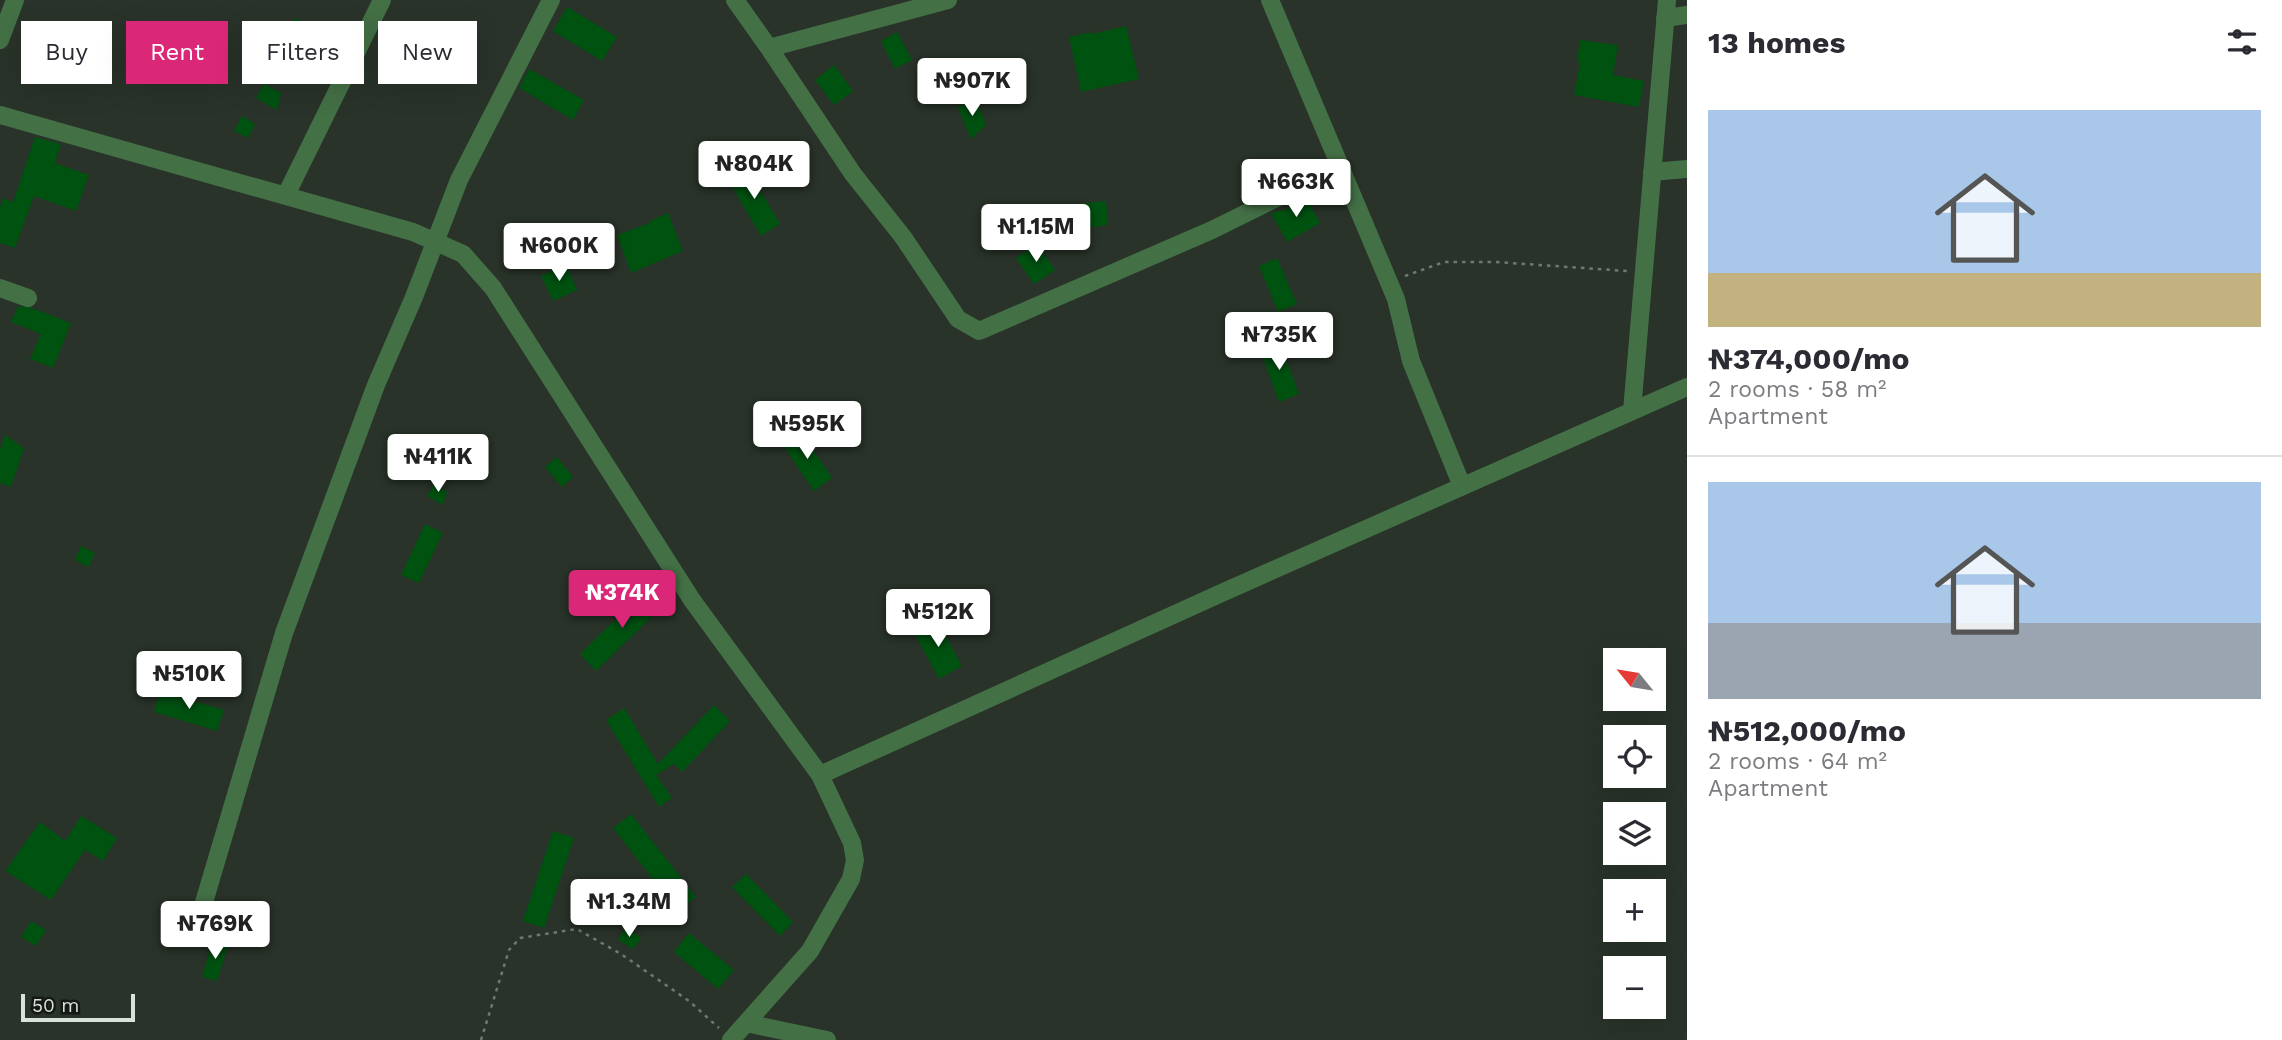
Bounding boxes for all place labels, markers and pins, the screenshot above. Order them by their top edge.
pin: ₦907K [923,58,1021,118]
pin: ₦804K [705,142,803,201]
pin: ₦663K [1247,160,1345,219]
pin: ₦1.15M [979,204,1093,264]
pin: ₦600K [510,224,608,283]
pin: ₦735K [1230,312,1328,372]
pin: ₦595K [758,402,856,461]
pin: ₦411K [389,434,487,494]
pin: ₦374K [573,570,671,630]
pin: ₦512K [889,590,987,649]
pin: ₦510K [140,652,238,711]
pin: ₦1.34M [572,880,686,939]
pin: ₦769K [166,902,264,961]

